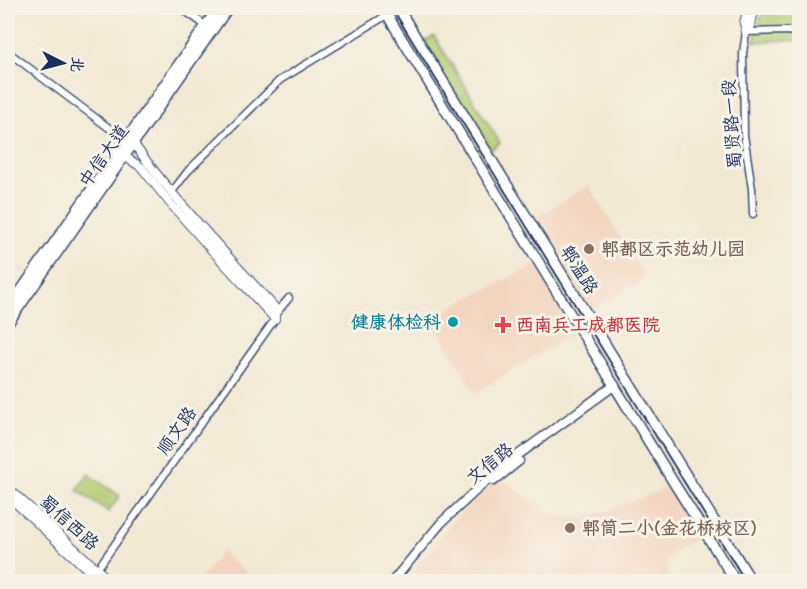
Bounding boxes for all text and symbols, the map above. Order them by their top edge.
north arrow [33,33,93,93]
text: 北 [67,56,87,73]
street label: 蜀贤路一段 [718,78,746,170]
street label: 中信大道 [75,120,133,192]
place label: 郫都区示范幼儿园 [601,239,745,260]
street label: 郫温路 [556,242,602,298]
marker: 郫都区示范幼儿园 [582,242,596,256]
place label: 健康体检科 [351,312,441,333]
marker: 健康体检科 [446,315,460,329]
place label: 西南兵工成都医院 [516,315,660,336]
marker: 西南兵工成都医院 [494,316,512,334]
street label: 顺文路 [153,403,201,459]
street label: 文信路 [462,439,518,489]
street label: 蜀信西路 [35,491,103,555]
place label: 郫筒二小(金花桥校区) [582,518,757,539]
marker: 郫筒二小(金花桥校区) [563,521,577,535]

